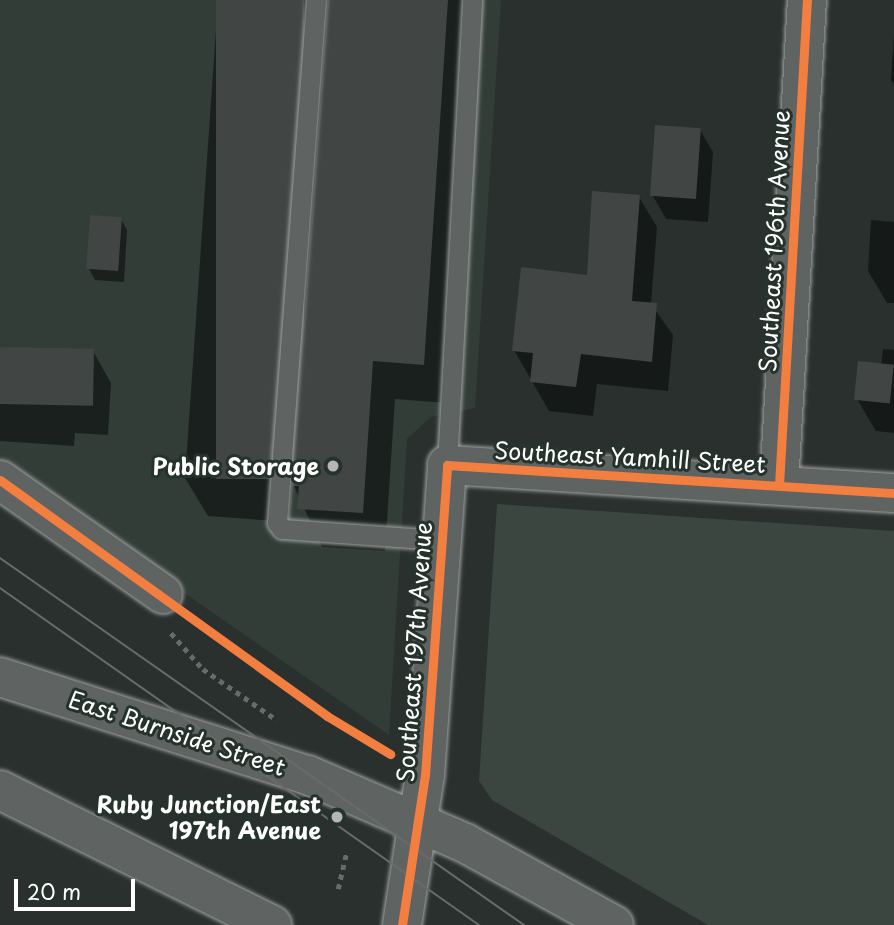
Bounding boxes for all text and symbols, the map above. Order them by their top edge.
street label: Southeast 196th Avenue [753,108,795,374]
street label: Southeast Yamhill Street [494,436,766,478]
place label: Public Storage [151,452,319,480]
marker: Public Storage [325,458,341,474]
street label: Southeast 197th Avenue [391,521,437,783]
street label: East Burnside Street [64,685,290,781]
place label: Ruby Junction/East 197th Avenue [96,790,321,844]
marker: Ruby Junction/East 197th Avenue [327,807,347,827]
scale bar [18,866,138,910]
text: 20 m [27,875,81,907]

